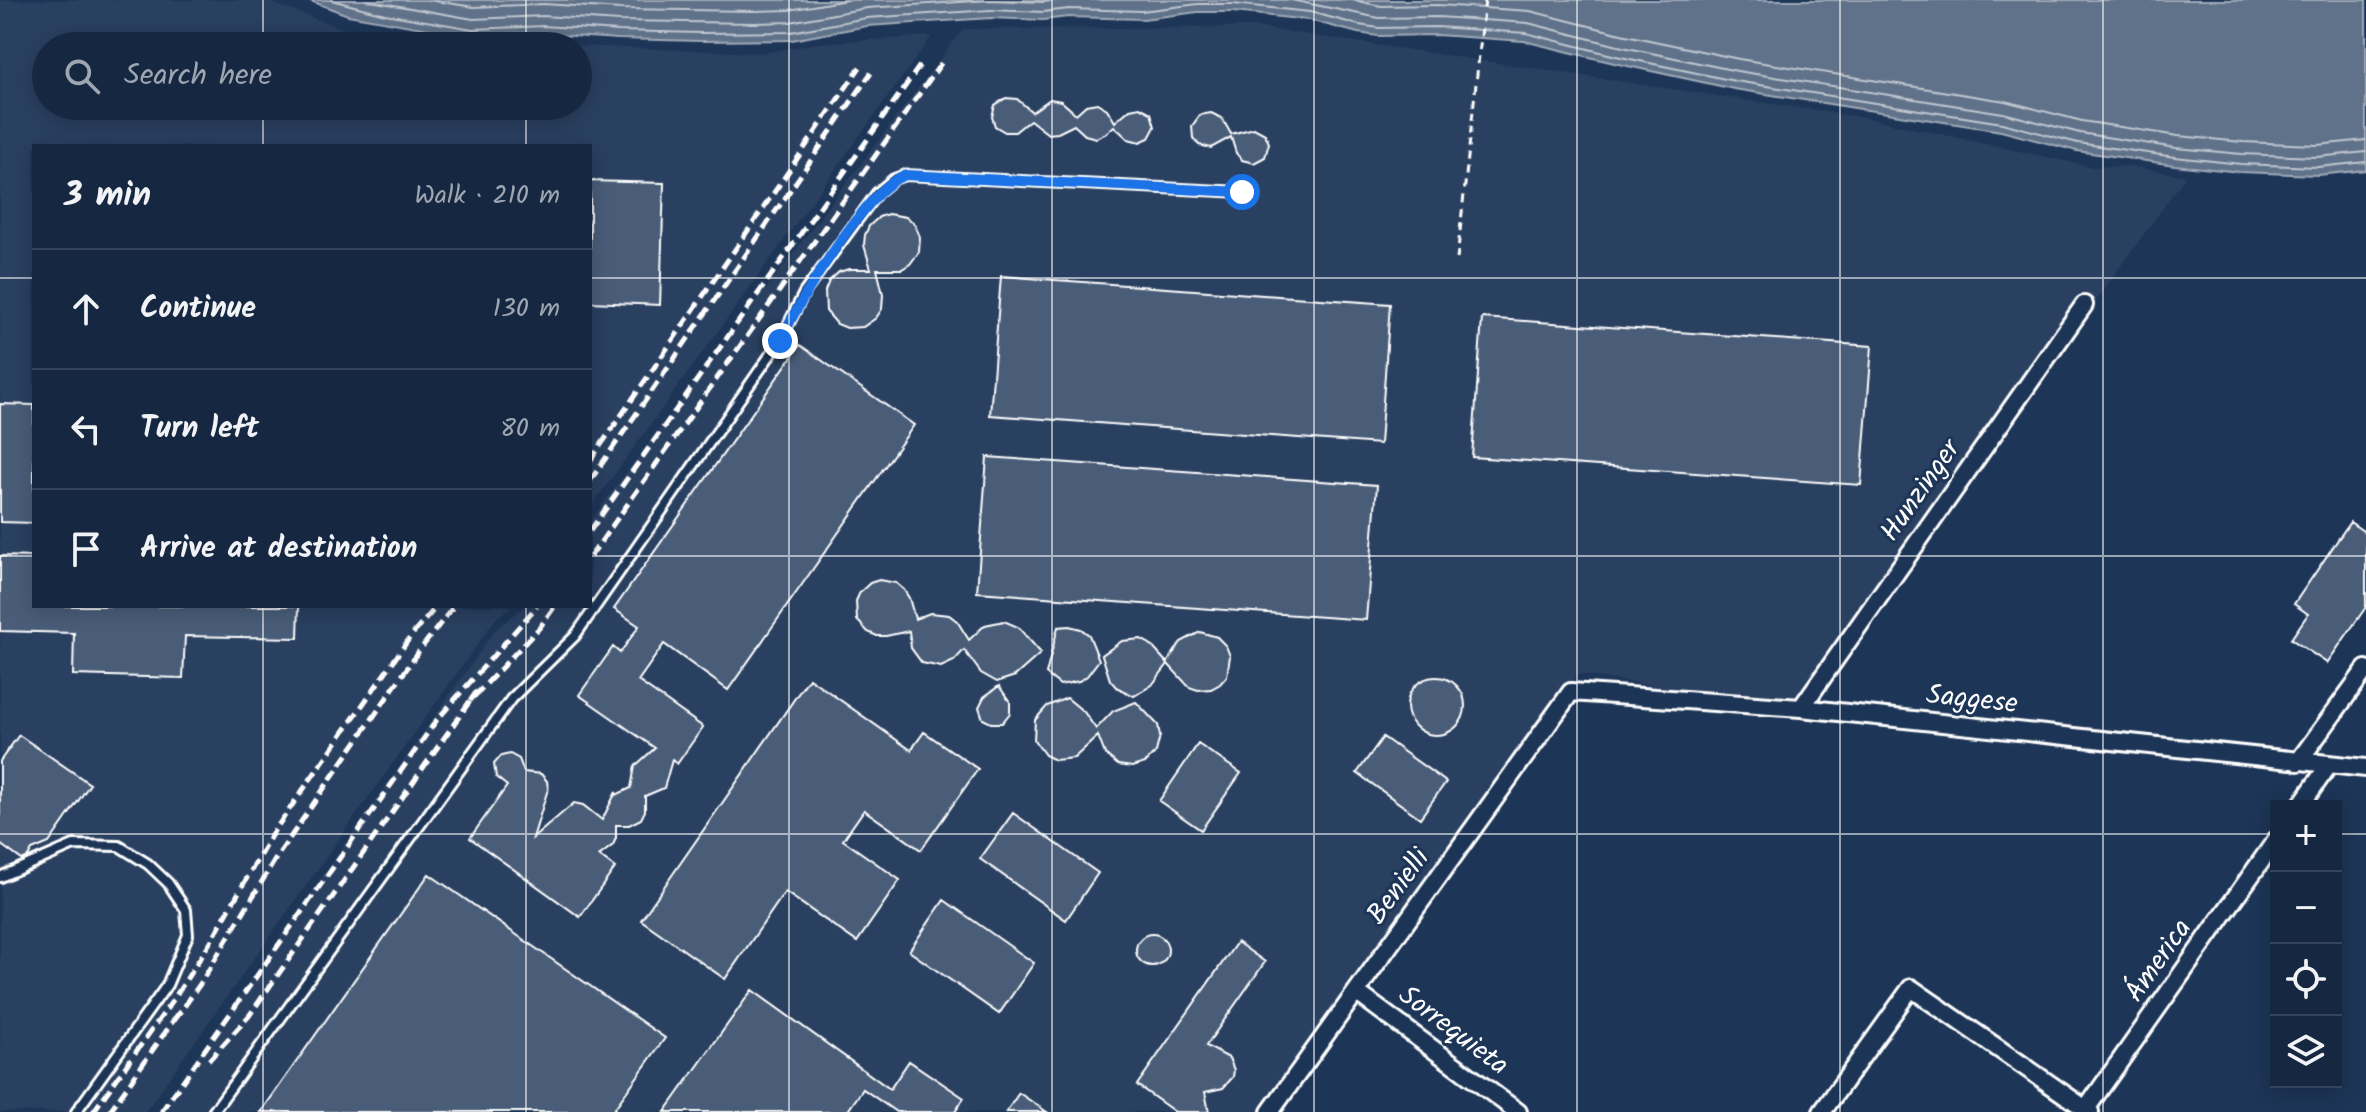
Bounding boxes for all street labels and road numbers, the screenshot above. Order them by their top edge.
street label: Hunzinger [1869,429,1974,552]
street label: Saggese [1924,673,2020,727]
street label: Benielli [1356,838,1443,935]
street label: Ámerica [2114,910,2204,1012]
street label: Sorrequieta [1388,974,1518,1088]

